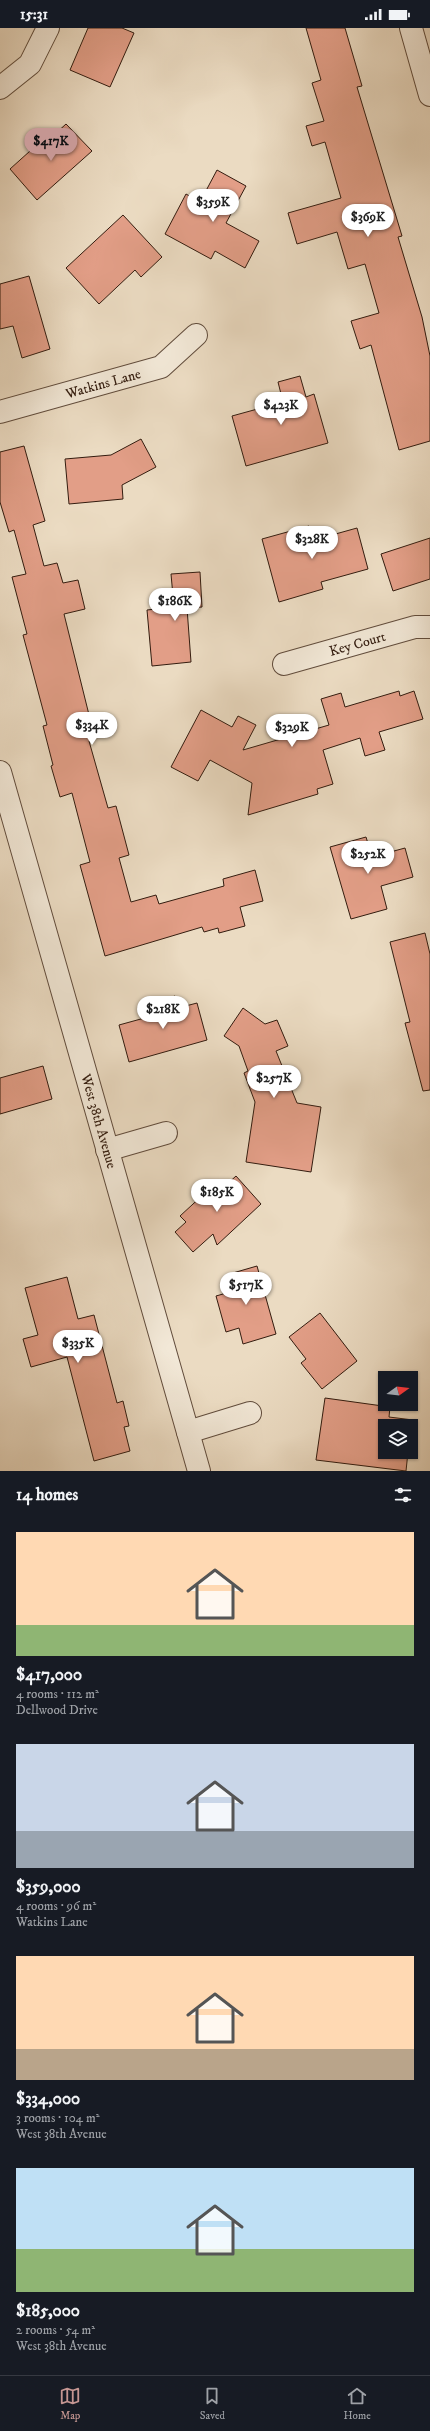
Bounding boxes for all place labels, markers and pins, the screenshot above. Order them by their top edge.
pin: $417K [23,128,79,162]
pin: $359K [185,189,241,223]
pin: $369K [340,204,396,238]
pin: $423K [253,392,309,426]
pin: $328K [284,526,340,560]
pin: $186K [147,588,203,622]
pin: $334K [64,712,120,746]
pin: $329K [264,714,320,748]
pin: $252K [340,841,396,875]
pin: $218K [135,996,191,1030]
pin: $257K [246,1065,302,1099]
pin: $185K [189,1179,245,1213]
pin: $517K [218,1272,274,1306]
pin: $335K [50,1330,106,1364]

